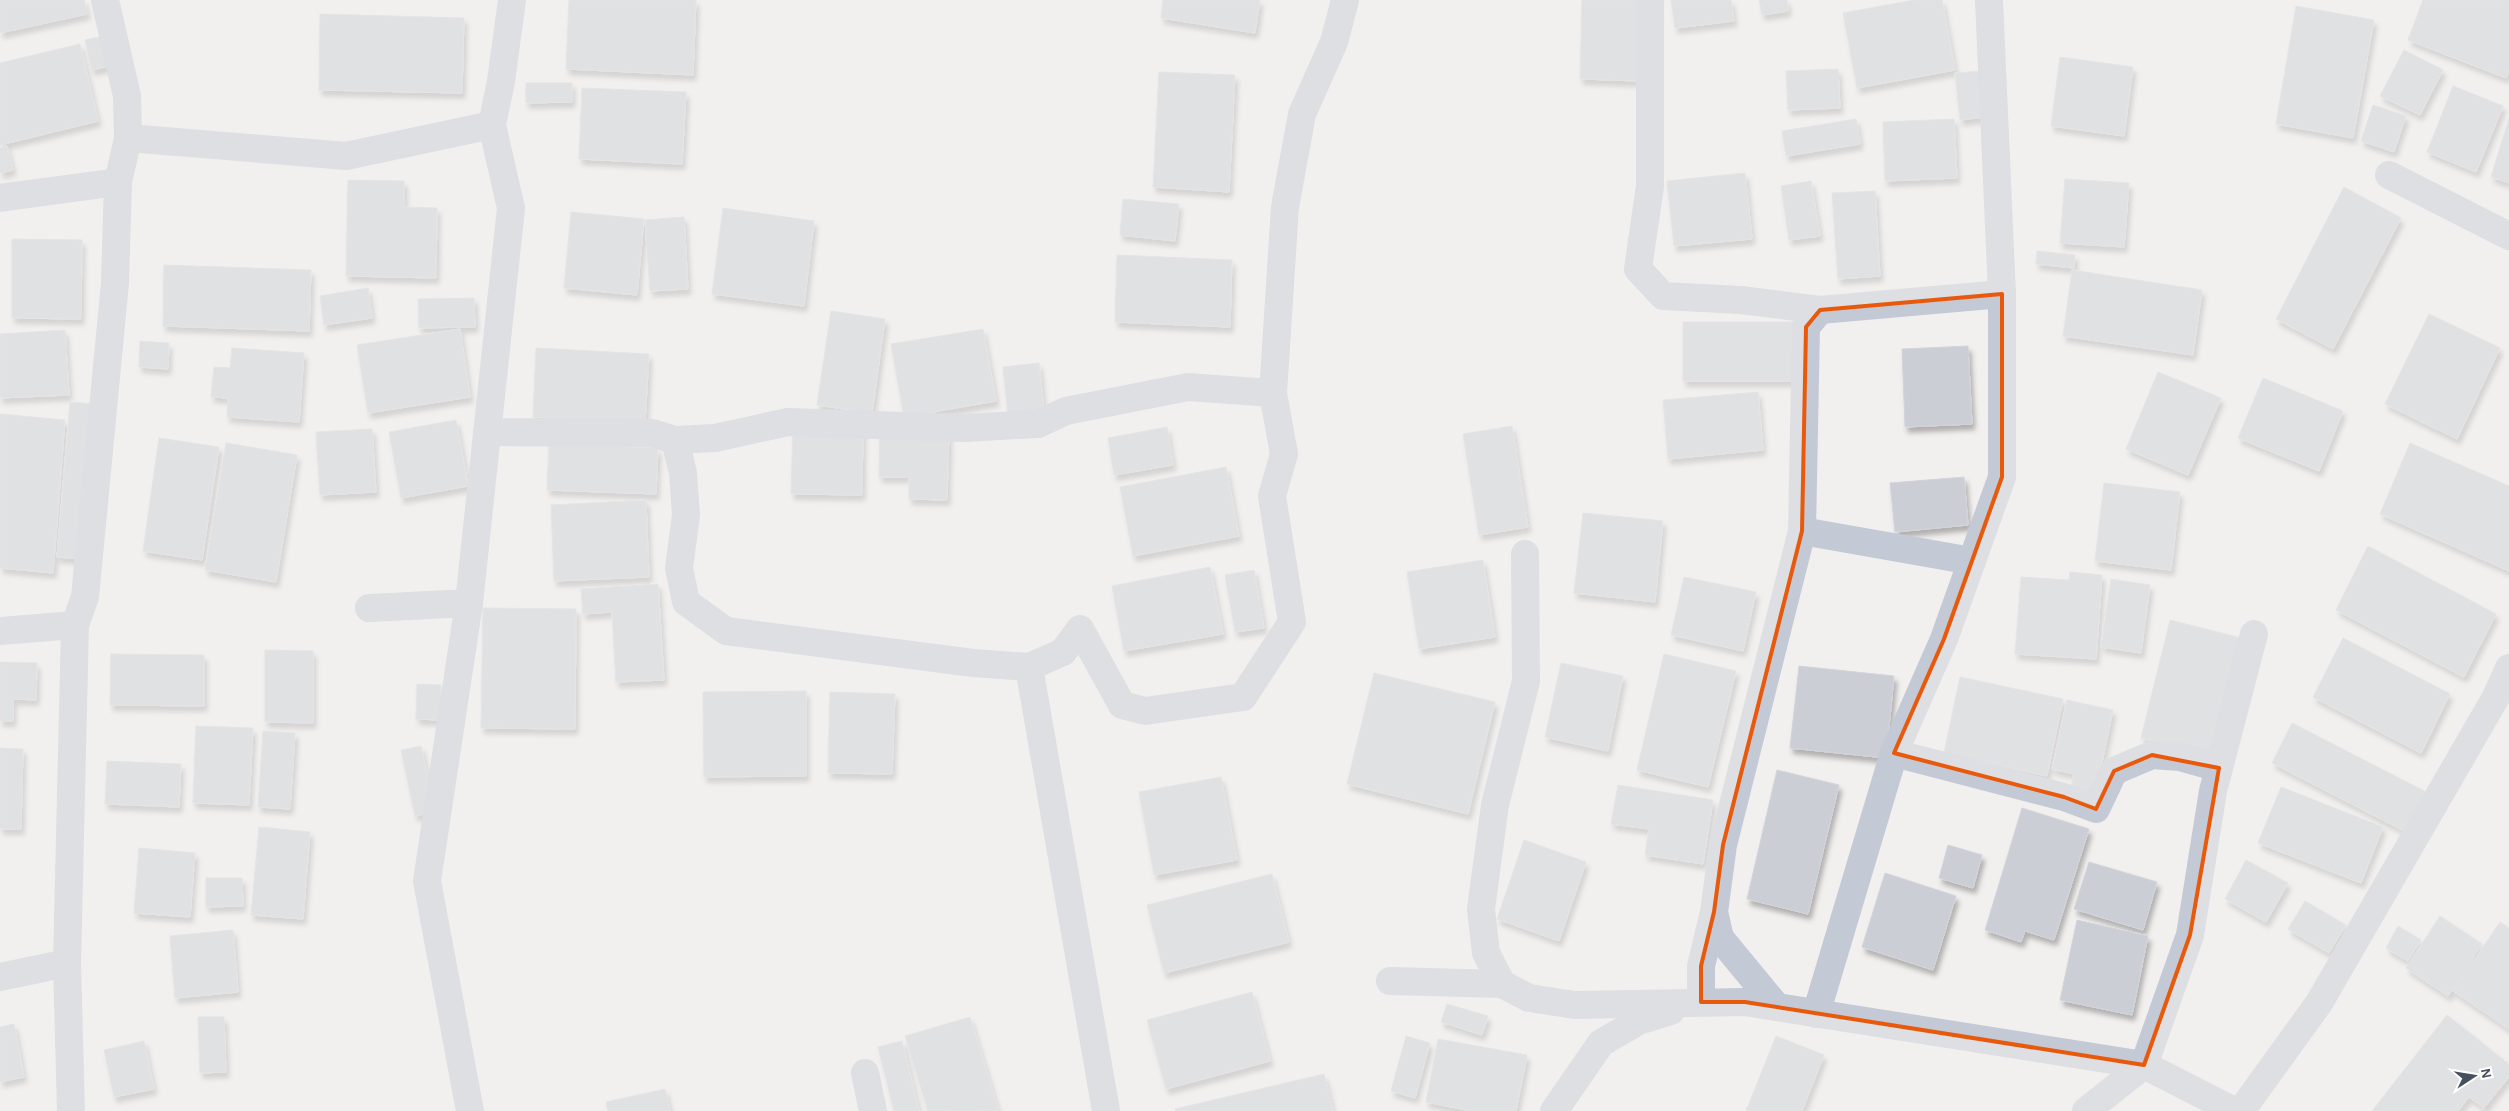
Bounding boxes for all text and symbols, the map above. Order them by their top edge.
north arrow [2449,1051,2499,1101]
text: N [2478,1067,2494,1080]

